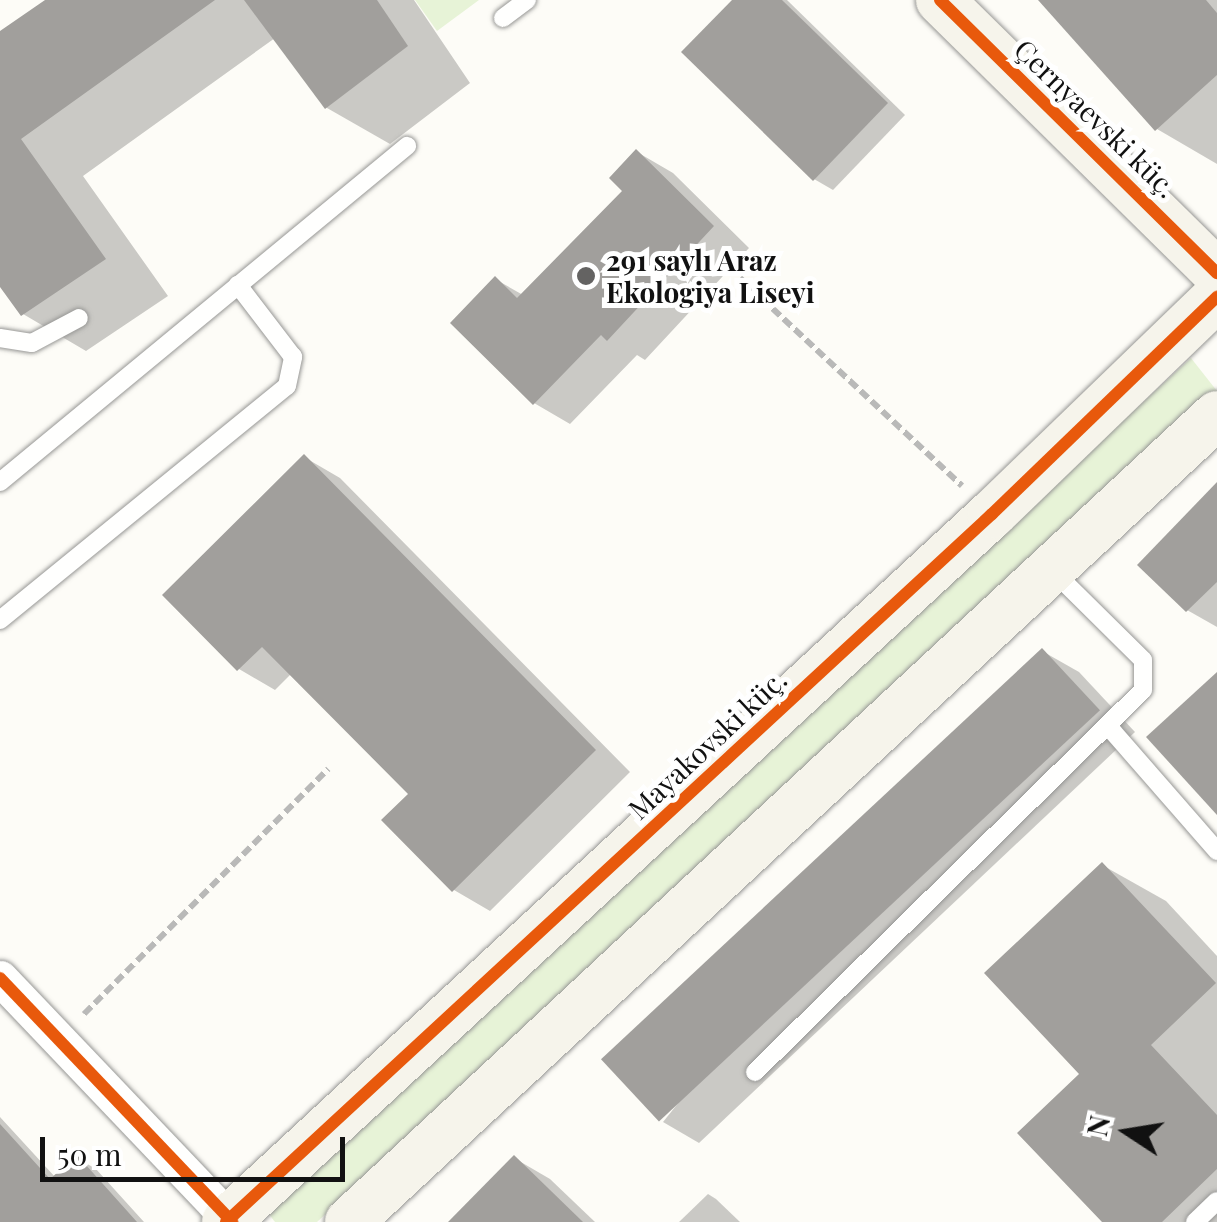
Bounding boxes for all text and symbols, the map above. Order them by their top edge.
street label: Çernyaevski küç. [1008,32,1184,204]
place label: 291 saylı Araz Ekologiya Liseyi [606,243,815,309]
marker: 291 saylı Araz Ekologiya Liseyi [575,265,597,287]
street label: Mayakovski küç. [621,662,793,826]
north arrow [1077,1082,1177,1182]
text: N [1077,1112,1117,1139]
scale bar [45,1117,350,1179]
text: 50 m [57,1134,122,1174]

